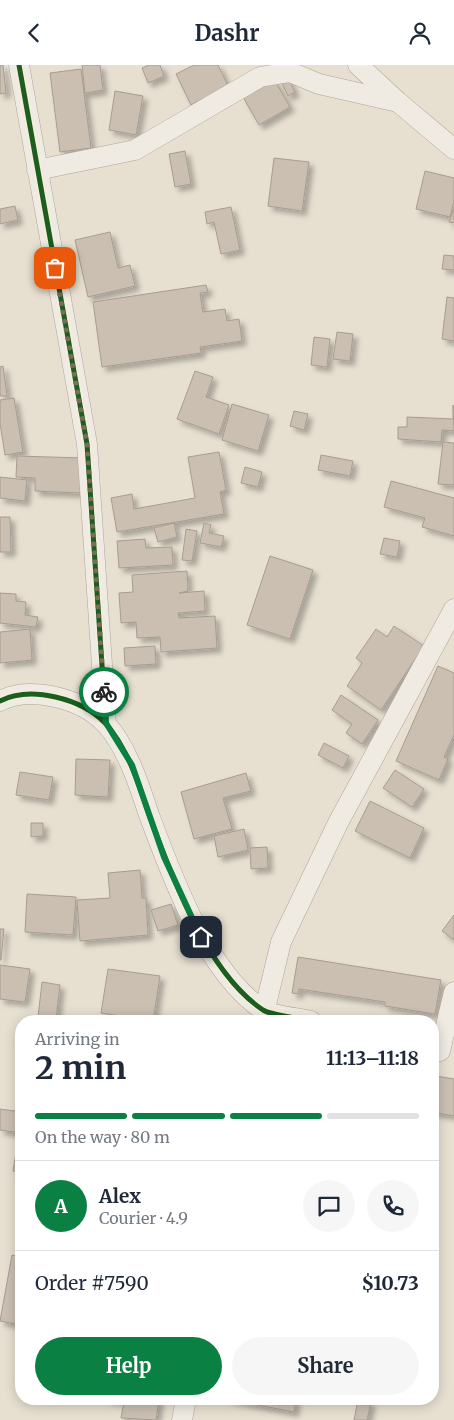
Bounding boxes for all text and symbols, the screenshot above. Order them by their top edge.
icon: back [20,19,48,47]
text: Dashr [194,19,260,47]
icon: person [406,19,434,47]
pin [34,247,76,289]
icon: bag [41,254,69,282]
courier [79,667,129,717]
icon: bike [90,678,118,706]
pin [180,916,222,958]
icon: home [187,923,215,951]
text: Arriving in [35,1029,120,1049]
text: 11:13–11:18 [326,1046,419,1070]
text: 2 min [35,1048,126,1088]
text: On the way · 80 m [35,1127,170,1147]
button: chat [303,1180,355,1232]
button: phone [367,1180,419,1232]
text: Alex [99,1184,141,1208]
text: A [54,1194,68,1218]
text: Courier · 4.9 [99,1208,188,1228]
text: Order #7590 [35,1271,149,1295]
text: $10.73 [361,1271,419,1295]
button: Help [35,1337,222,1395]
button: Share [232,1337,419,1395]

